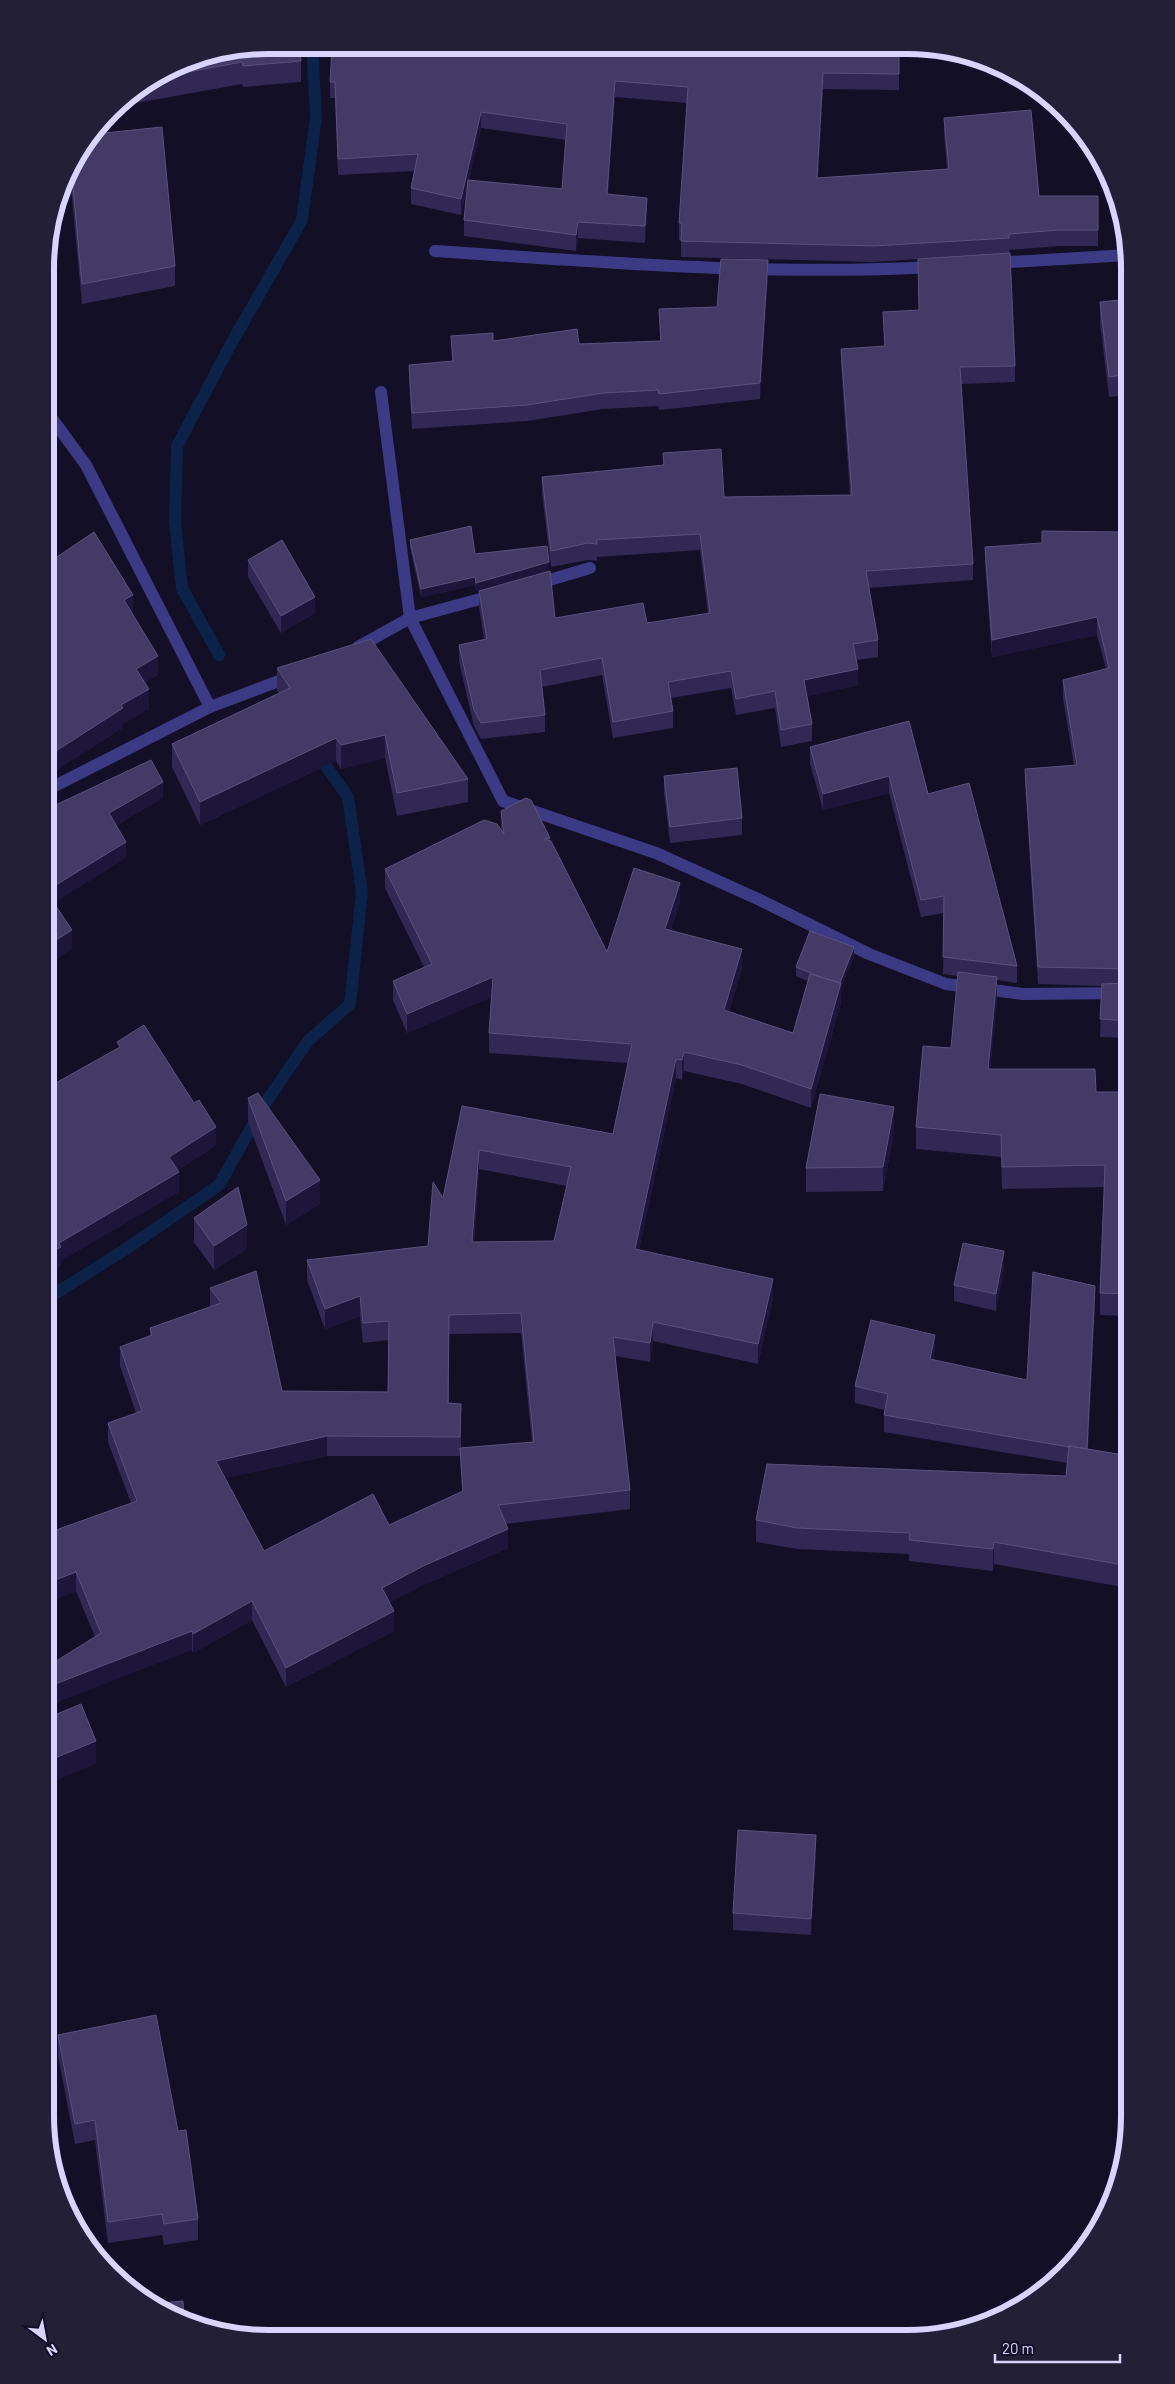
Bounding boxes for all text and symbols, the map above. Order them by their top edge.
north arrow [20,2314,70,2364]
scale bar [995,2332,1120,2364]
text: 20 m [1002,2339,1034,2357]
text: N [44,2341,61,2360]

